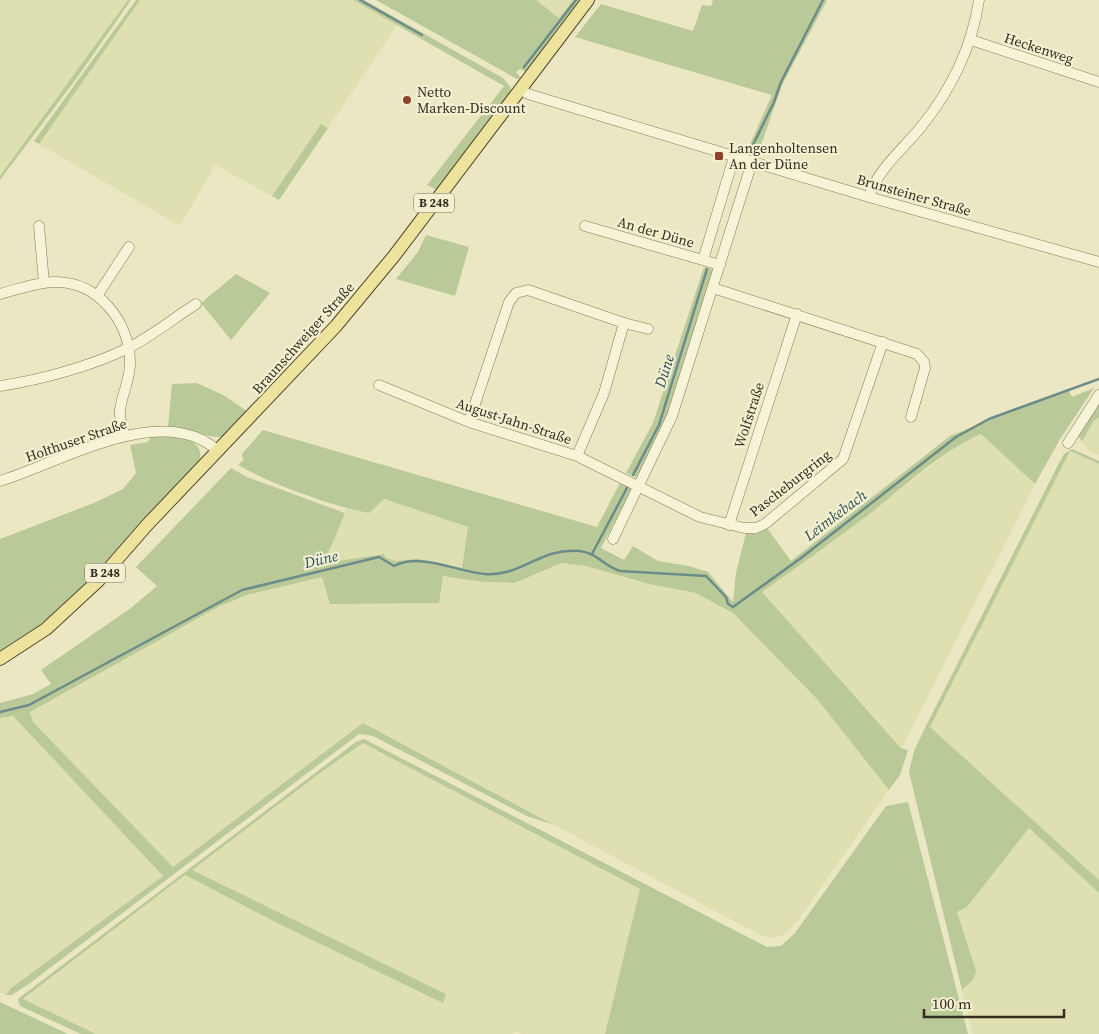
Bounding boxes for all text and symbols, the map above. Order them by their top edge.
street label: Heckenweg [1002,27,1076,69]
place label: Netto Marken-Discount [417,82,526,118]
marker: Netto Marken-Discount [401,94,413,106]
place label: Langenholtensen An der Düne [729,138,838,174]
marker: Langenholtensen An der Düne [713,150,725,162]
street label: Brunsteiner Straße [855,169,973,221]
road number: B 248 [414,194,454,212]
street label: An der Düne [615,211,697,253]
street label: Braunschweiger Straße [247,278,359,398]
water label: Düne [649,352,679,391]
street label: Wolfstraße [729,380,769,450]
street label: August-Jahn-Straße [454,393,574,449]
street label: Holthuser Straße [23,413,129,467]
street label: Pascheburgring [745,445,835,521]
water label: Leimkebach [799,484,871,546]
water label: Düne [301,545,340,573]
road number: B 248 [85,564,125,582]
scale bar [924,986,1064,1018]
text: 100 m [932,993,972,1014]

